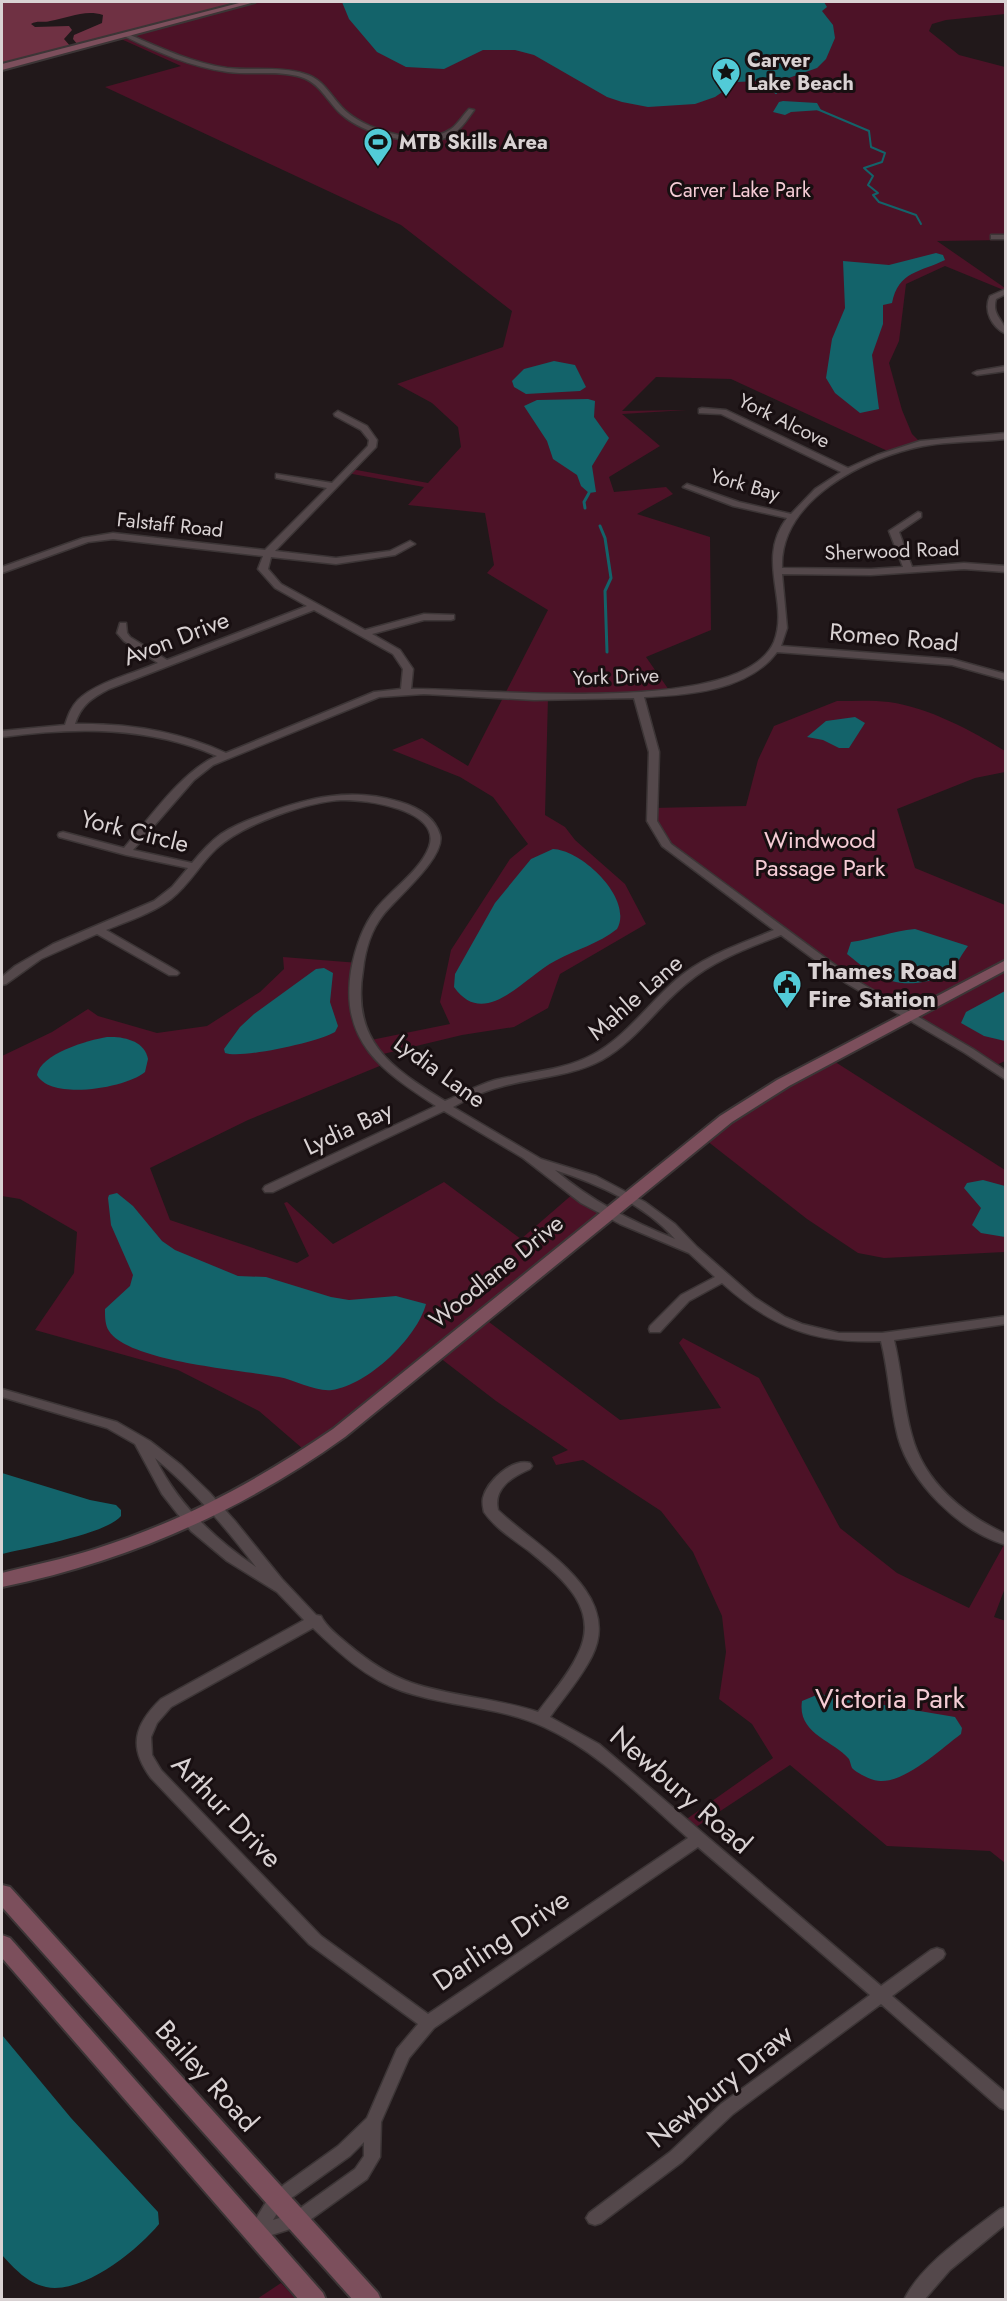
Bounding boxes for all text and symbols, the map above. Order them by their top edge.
place label: Carver Lake Beach [747,46,854,98]
place icon: Carver Lake Beach [710,56,742,98]
sports icon: MTB Skills Area [362,126,394,168]
place label: MTB Skills Area [399,128,548,157]
park label: Carver Lake Park [669,176,811,205]
street label: York Alcove [733,386,835,456]
street label: York Bay [707,461,783,509]
street label: Falstaff Road [115,505,225,545]
street label: Sherwood Road [824,534,960,568]
street label: Avon Drive [118,602,234,674]
street label: Romeo Road [828,614,960,660]
street label: York Drive [572,661,660,693]
street label: York Circle [77,801,193,861]
park label: Windwood Passage Park [755,822,886,885]
street label: Mahle Lane [580,946,690,1048]
place label: Thames Road Fire Station [808,953,957,1016]
public building icon: Thames Road Fire Station [771,968,803,1010]
street label: Lydia Lane [387,1026,493,1116]
street label: Lydia Bay [298,1092,398,1164]
street label: Woodlane Drive [421,1206,571,1336]
park label: Victoria Park [815,1678,966,1719]
street label: Newbury Road [601,1716,761,1864]
street label: Arthur Drive [162,1745,292,1877]
street label: Darling Drive [424,1879,578,2001]
street label: Bailey Road [146,2011,268,2141]
street label: Newbury Draw [638,2014,802,2158]

